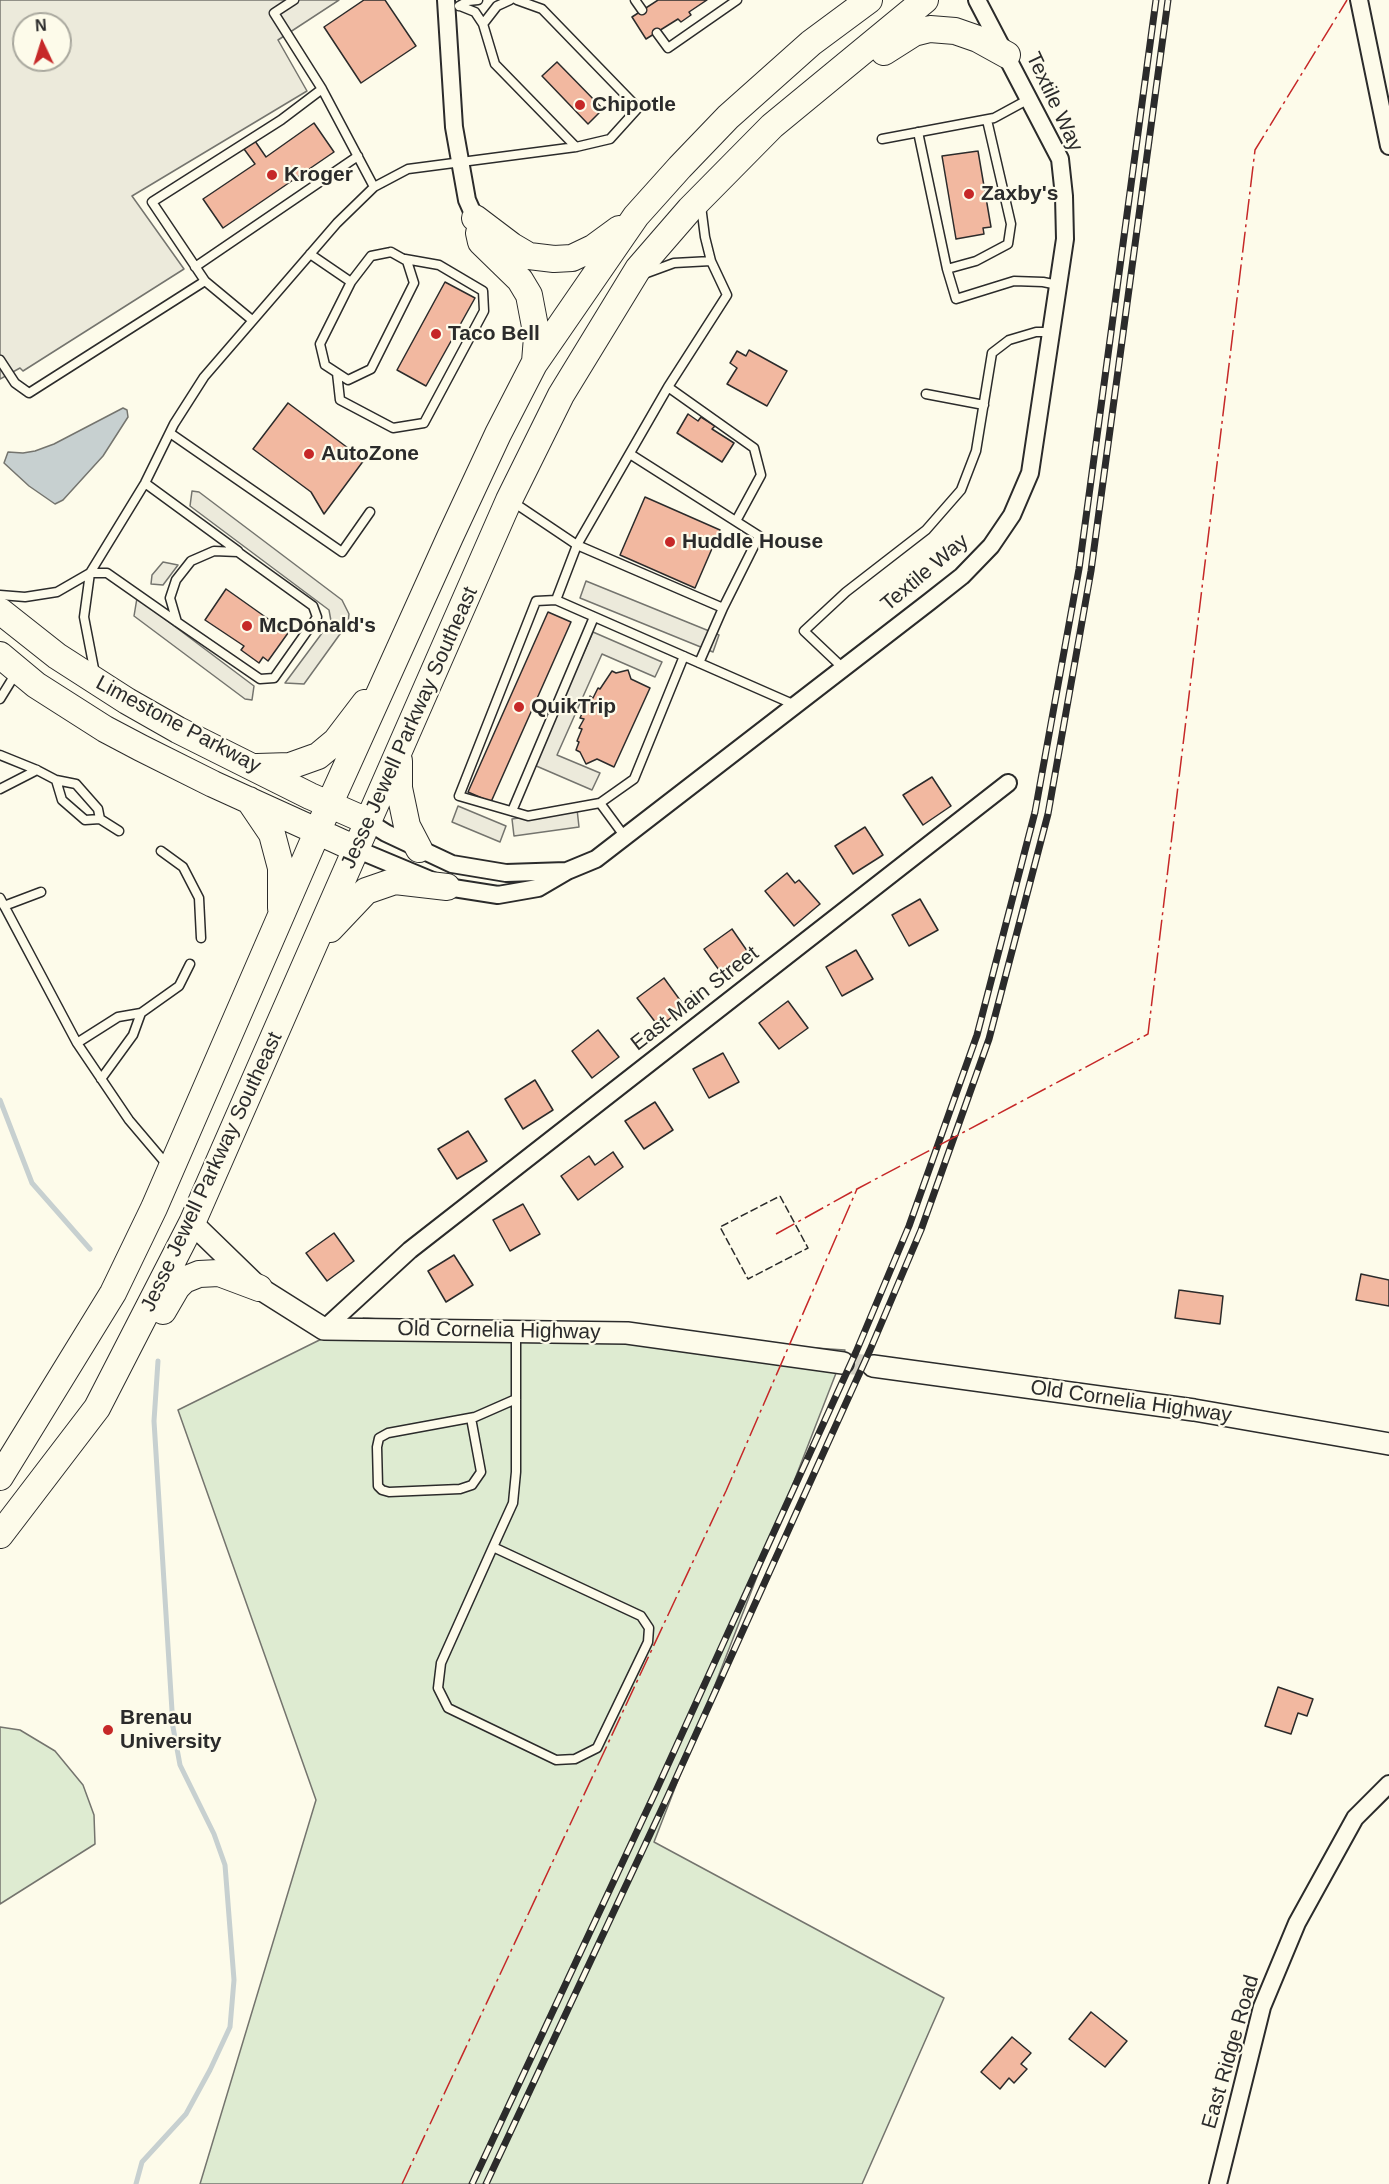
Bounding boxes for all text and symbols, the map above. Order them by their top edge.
north arrow [12,12,72,72]
text: N [34,17,47,34]
street label: Textile Way [1020,48,1088,156]
place label: Chipotle [592,92,676,118]
marker: Chipotle [573,98,587,112]
place label: Kroger [284,162,353,188]
marker: Kroger [265,168,279,182]
place label: Zaxby's [981,181,1058,207]
marker: Zaxby's [962,187,976,201]
place label: Taco Bell [448,321,540,347]
marker: Taco Bell [429,327,443,341]
place label: AutoZone [321,441,419,467]
marker: AutoZone [302,447,316,461]
place label: Huddle House [682,529,823,555]
street label: Textile Way [876,529,974,617]
marker: Huddle House [663,535,677,549]
street label: Jesse Jewell Parkway Southeast [336,583,484,873]
place label: McDonald's [259,613,376,639]
marker: McDonald's [240,619,254,633]
street label: Limestone Parkway [91,671,265,779]
place label: QuikTrip [531,694,616,720]
marker: QuikTrip [512,700,526,714]
street label: East Main Street [626,941,764,1057]
street label: Jesse Jewell Parkway Southeast [136,1028,288,1316]
street label: Old Cornelia Highway [397,1317,601,1345]
street label: Old Cornelia Highway [1029,1375,1233,1429]
place label: Brenau University [120,1705,222,1755]
marker: Brenau University [101,1723,115,1737]
street label: East Ridge Road [1197,1972,1265,2132]

